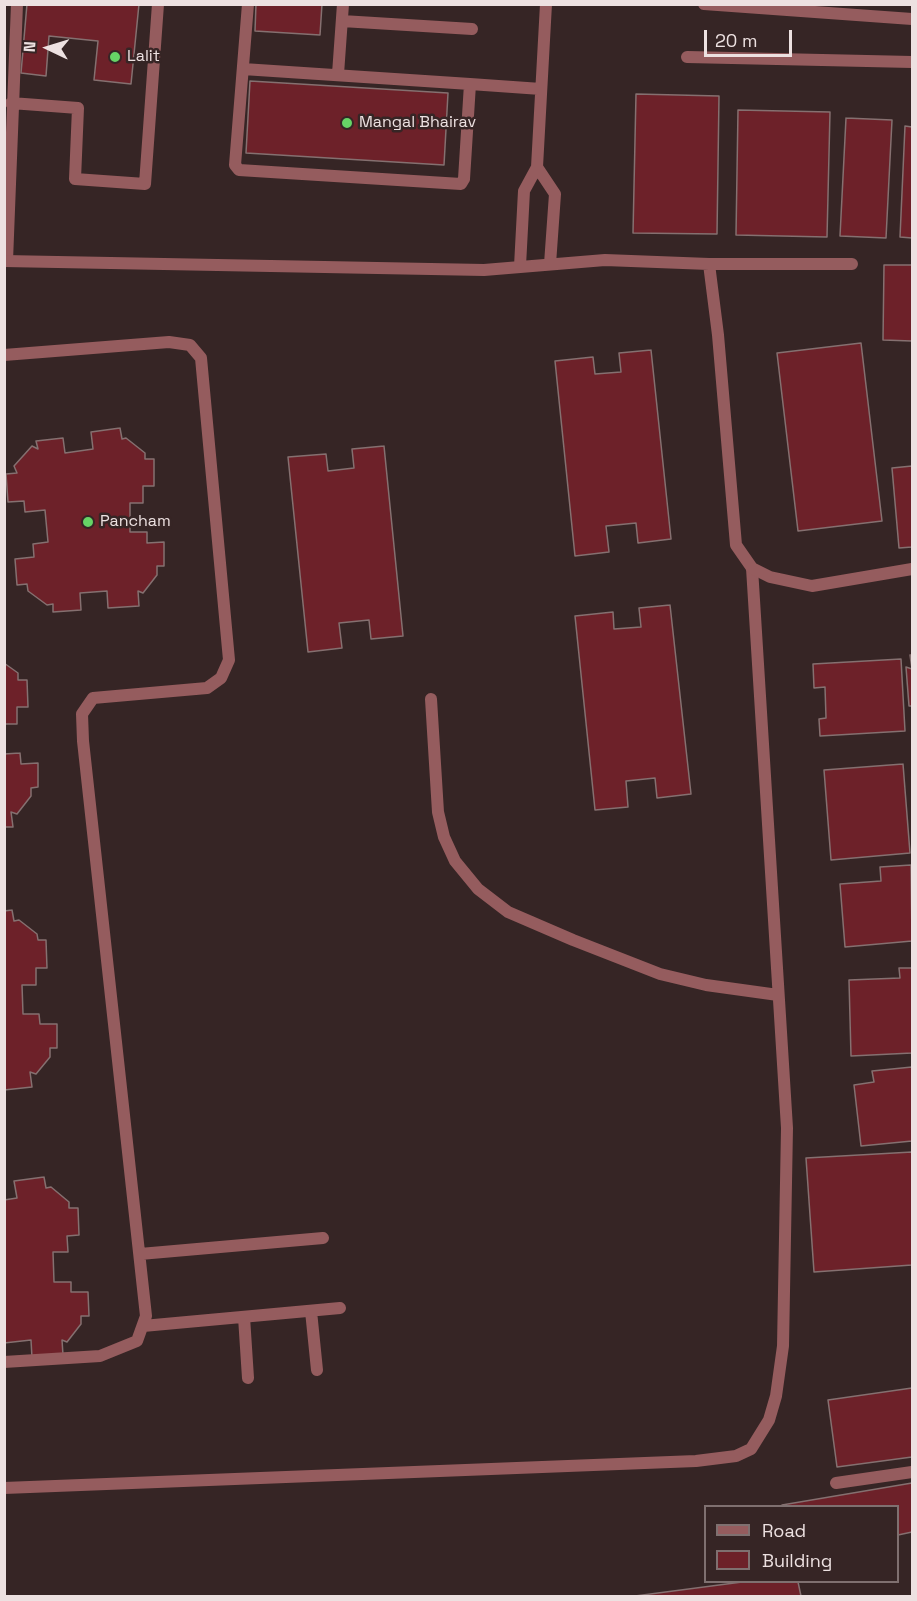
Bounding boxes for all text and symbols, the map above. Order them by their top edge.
north arrow [18,18,78,78]
scale bar [707,18,796,56]
text: 20 m [715,29,758,52]
text: N [19,41,40,53]
place label: Lalit [127,47,160,67]
marker: Lalit [108,50,122,64]
place label: Mangal Bhairav [359,113,476,133]
marker: Mangal Bhairav [340,116,354,130]
place label: Pancham [100,512,171,532]
marker: Pancham [81,515,95,529]
legend [704,1505,899,1583]
text: Road [762,1519,806,1542]
text: Building [762,1549,832,1572]

